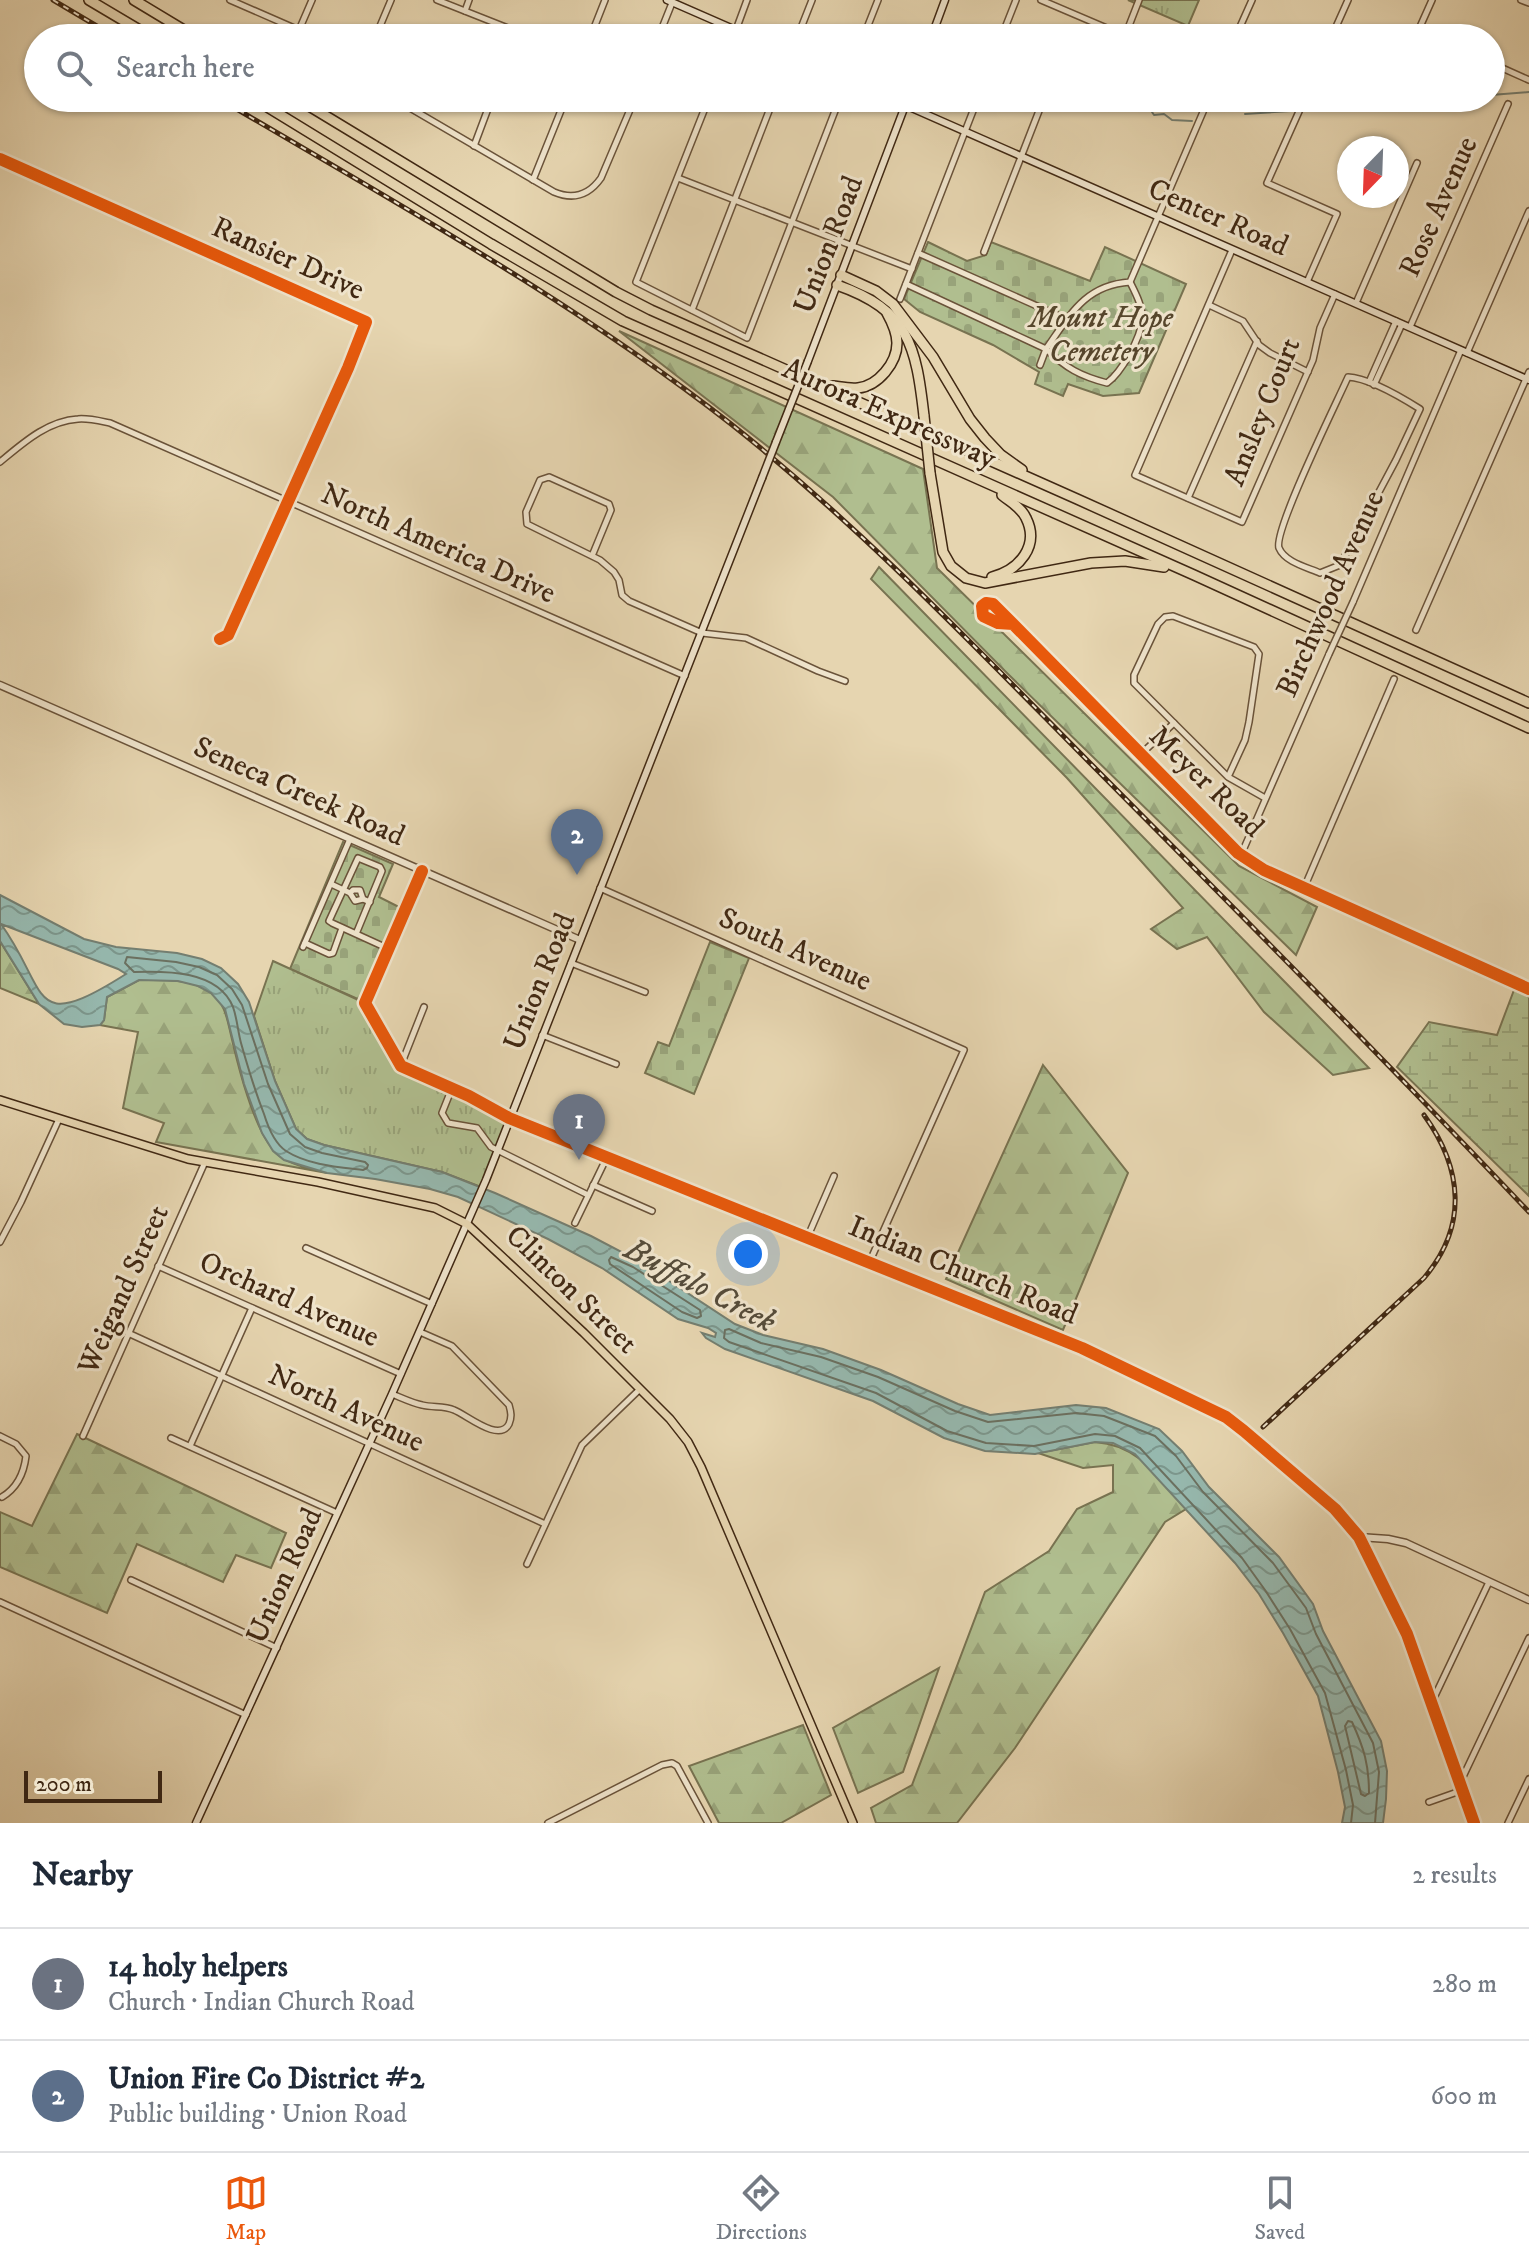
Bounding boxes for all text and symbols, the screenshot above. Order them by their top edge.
search box [24,24,1505,112]
icon: search [52,46,96,90]
text: Search here [116,50,255,87]
street label: Rose Avenue [1392,131,1486,283]
north arrow [1337,136,1409,208]
street label: Union Road [786,171,872,319]
street label: Center Road [1142,171,1294,265]
street label: Ransier Drive [206,209,370,309]
park label: Mount Hope Cemetery [1027,300,1174,371]
street label: Ansley Court [1217,332,1309,492]
street label: Aurora Expressway [776,350,1002,478]
street label: North America Drive [315,476,561,612]
street label: Birchwood Avenue [1269,485,1393,703]
street label: Meyer Road [1141,718,1271,846]
street label: Seneca Creek Road [188,729,410,855]
pin: 2 [551,809,603,875]
street label: South Avenue [713,900,877,1000]
street label: Union Road [496,908,584,1056]
pin: 1 [553,1094,605,1160]
street label: Weigand Street [70,1200,178,1381]
street label: Indian Church Road [843,1208,1083,1334]
street label: Clinton Street [497,1218,645,1362]
water label: Buffalo Creek [617,1229,783,1343]
your location [728,1234,768,1274]
street label: Orchard Avenue [193,1244,385,1356]
street label: North Avenue [262,1357,430,1461]
street label: Union Road [239,1502,331,1650]
scale bar [24,1767,162,1803]
text: 200 m [36,1771,92,1798]
text: Nearby [32,1854,133,1896]
text: 2 results [1412,1859,1497,1892]
text: 14 holy helpers [108,1949,288,1986]
text: 1 [53,1968,63,2001]
text: 280 m [1432,1968,1497,2001]
text: Church · Indian Church Road [108,1986,414,2019]
text: Union Fire Co District #2 [108,2061,424,2098]
text: 2 [52,2080,64,2113]
text: 600 m [1430,2080,1497,2113]
text: Public building · Union Road [108,2098,407,2131]
tab: Map [224,2171,268,2246]
tab: Directions [716,2171,807,2246]
tab: Saved [1255,2171,1305,2246]

